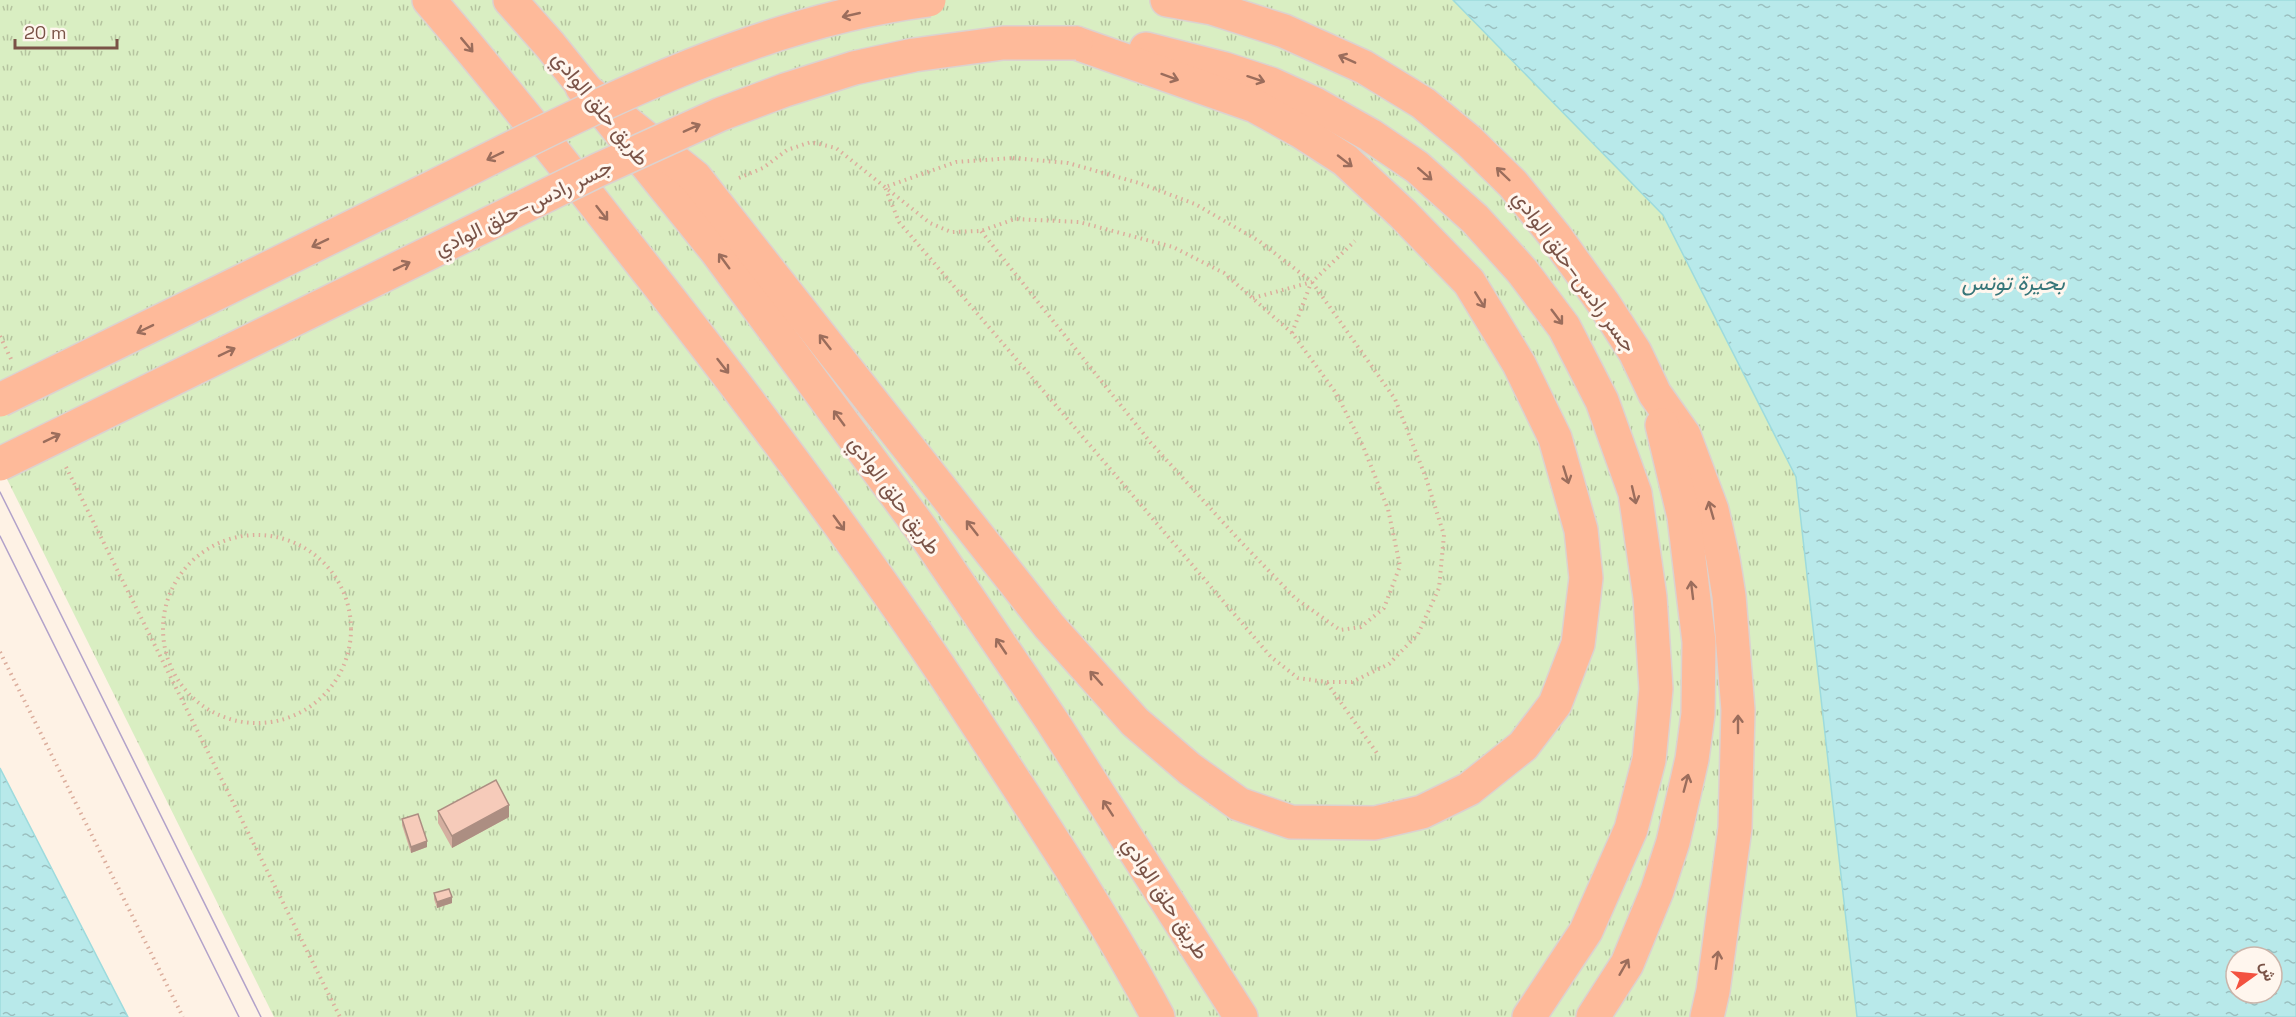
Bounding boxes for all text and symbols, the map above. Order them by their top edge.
one-way arrow [842,10,861,21]
scale bar [15,12,117,50]
text: 20 m [24,21,67,44]
one-way arrow [461,37,474,53]
street label: طريق حلق الوادي [543,45,656,174]
one-way arrow [1338,53,1356,64]
one-way arrow [1160,72,1179,83]
one-way arrow [1246,74,1265,85]
one-way arrow [683,121,701,132]
one-way arrow [486,151,504,163]
street label: جسر رادس–حلق الوادي [430,152,618,265]
one-way arrow [1337,155,1353,168]
one-way arrow [1417,167,1432,181]
one-way arrow [1495,167,1510,181]
street label: جسر رادس–حلق الوادي [1504,185,1643,360]
one-way arrow [596,205,609,221]
one-way arrow [311,237,329,249]
one-way arrow [718,254,730,270]
one-way arrow [393,259,411,271]
water label: بحيرة تونس [1962,268,2065,296]
one-way arrow [1475,291,1487,308]
one-way arrow [1551,308,1563,324]
one-way arrow [136,323,154,335]
one-way arrow [819,334,832,350]
one-way arrow [218,345,236,357]
one-way arrow [717,358,730,374]
one-way arrow [833,411,845,427]
street label: طريق حلق الوادي [840,430,947,562]
one-way arrow [43,432,61,443]
one-way arrow [1561,465,1572,484]
one-way arrow [1629,485,1641,504]
one-way arrow [1705,501,1716,520]
one-way arrow [833,514,846,530]
one-way arrow [966,520,979,536]
one-way arrow [1686,581,1697,600]
one-way arrow [994,638,1006,655]
one-way arrow [1089,671,1103,686]
one-way arrow [1732,714,1744,734]
one-way arrow [1680,774,1692,793]
one-way arrow [1102,801,1114,817]
street label: طريق حلق الوادي [1113,832,1216,966]
north arrow [2224,945,2284,1005]
one-way arrow [1712,950,1723,970]
one-way arrow [1618,959,1630,976]
text: ش [2255,959,2281,983]

